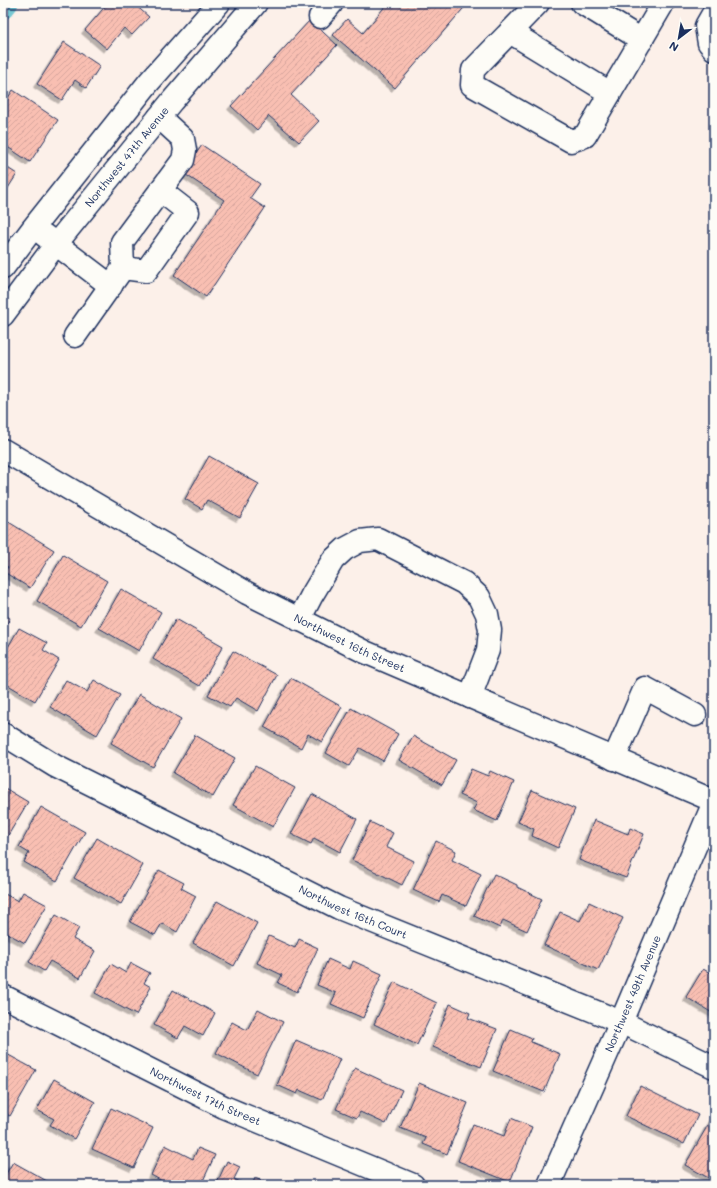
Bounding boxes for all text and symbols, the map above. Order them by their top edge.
north arrow [659,18,699,58]
text: N [666,38,681,56]
street label: Northwest 47th Avenue [81,103,172,210]
street label: Northwest 16th Street [292,610,408,675]
street label: Northwest 16th Court [296,881,410,942]
street label: Northwest 49th Avenue [601,932,664,1054]
street label: Northwest 17th Street [148,1063,263,1128]

